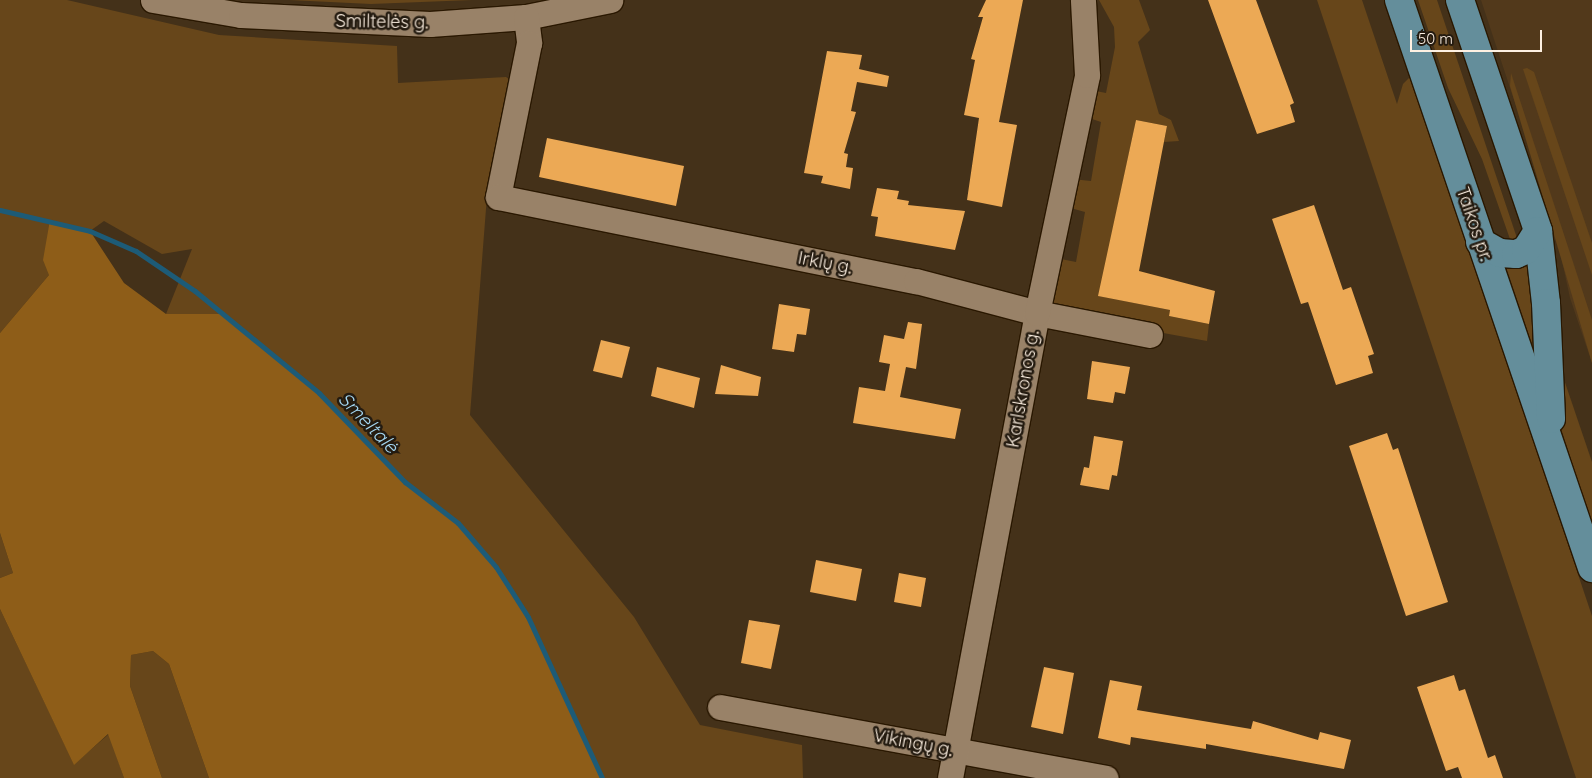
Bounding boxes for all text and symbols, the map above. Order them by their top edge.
street label: Smiltelės g. [336,10,428,34]
scale bar [1412,20,1544,52]
text: 50 m [1418,29,1453,48]
street label: Taikos pr. [1451,184,1497,264]
street label: Irklų g. [796,247,854,279]
street label: Karlskronos g. [1002,329,1044,449]
water label: Smeltalė [333,388,403,458]
street label: Vikingų g. [871,725,955,761]

